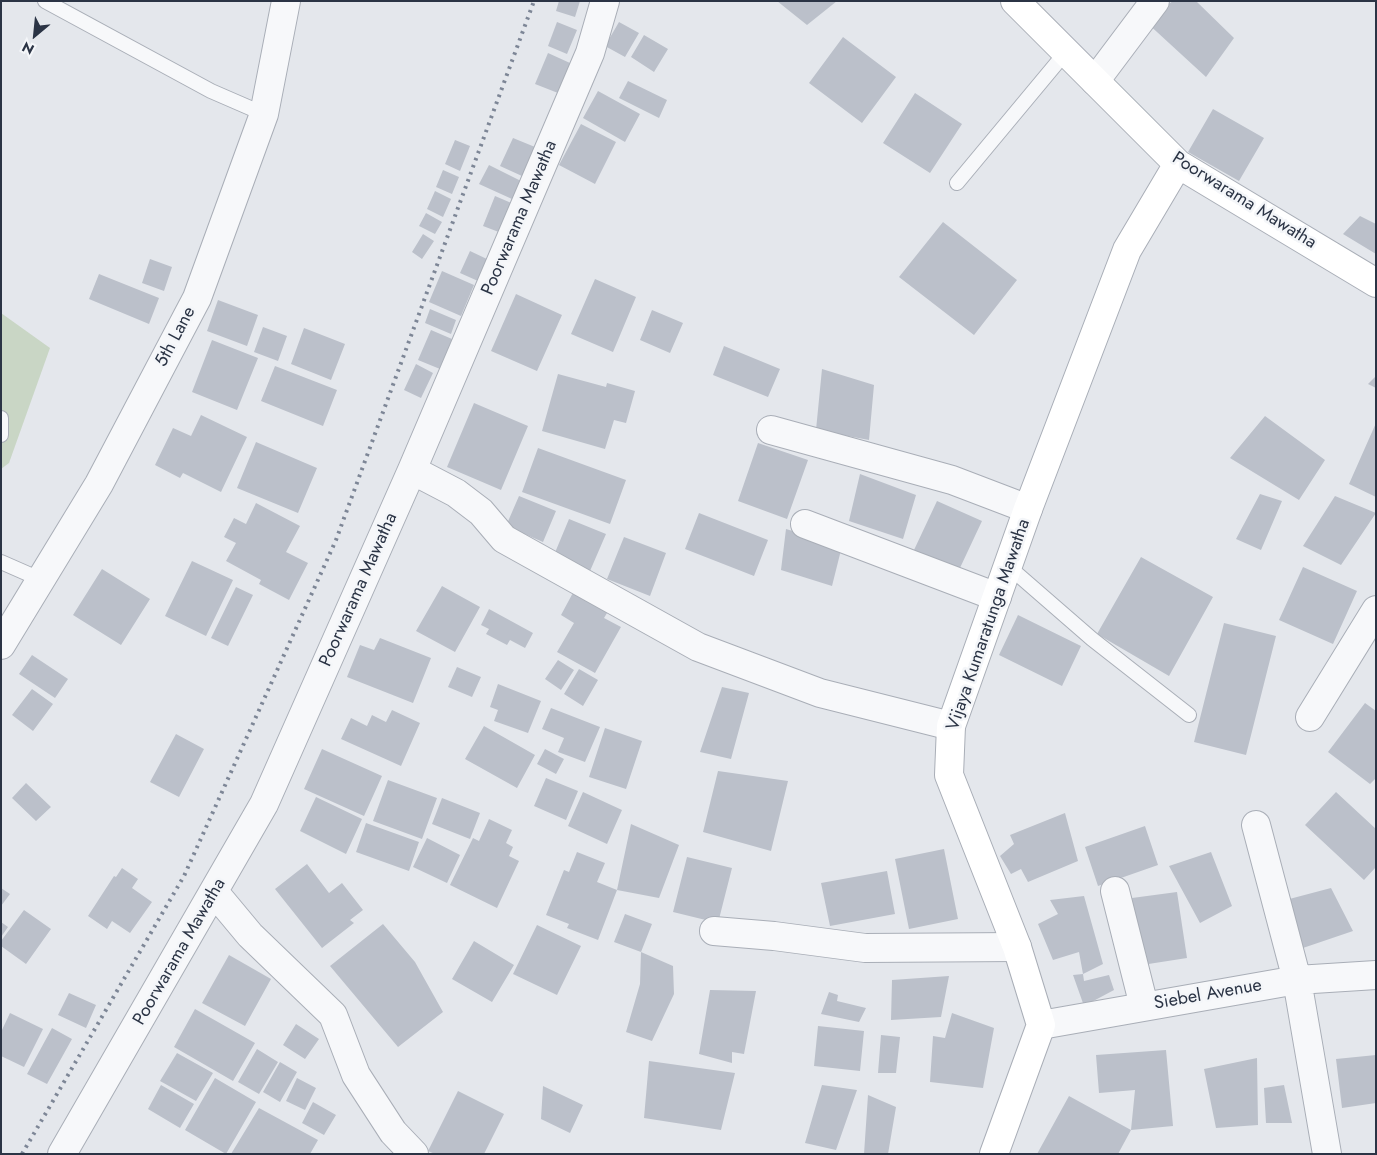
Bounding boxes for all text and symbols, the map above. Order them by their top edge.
north arrow [10,10,60,60]
text: N [18,37,38,60]
street label: Poorwarama Mawatha [478,137,562,299]
street label: Poorwarama Mawatha [1168,148,1320,254]
street label: 5th Lane [151,303,201,371]
street label: Poorwarama Mawatha [315,510,403,670]
street label: Vijaya Kumaratunga Mawatha [943,516,1035,734]
street label: Poorwarama Mawatha [129,875,231,1029]
street label: Siebel Avenue [1152,975,1264,1015]

